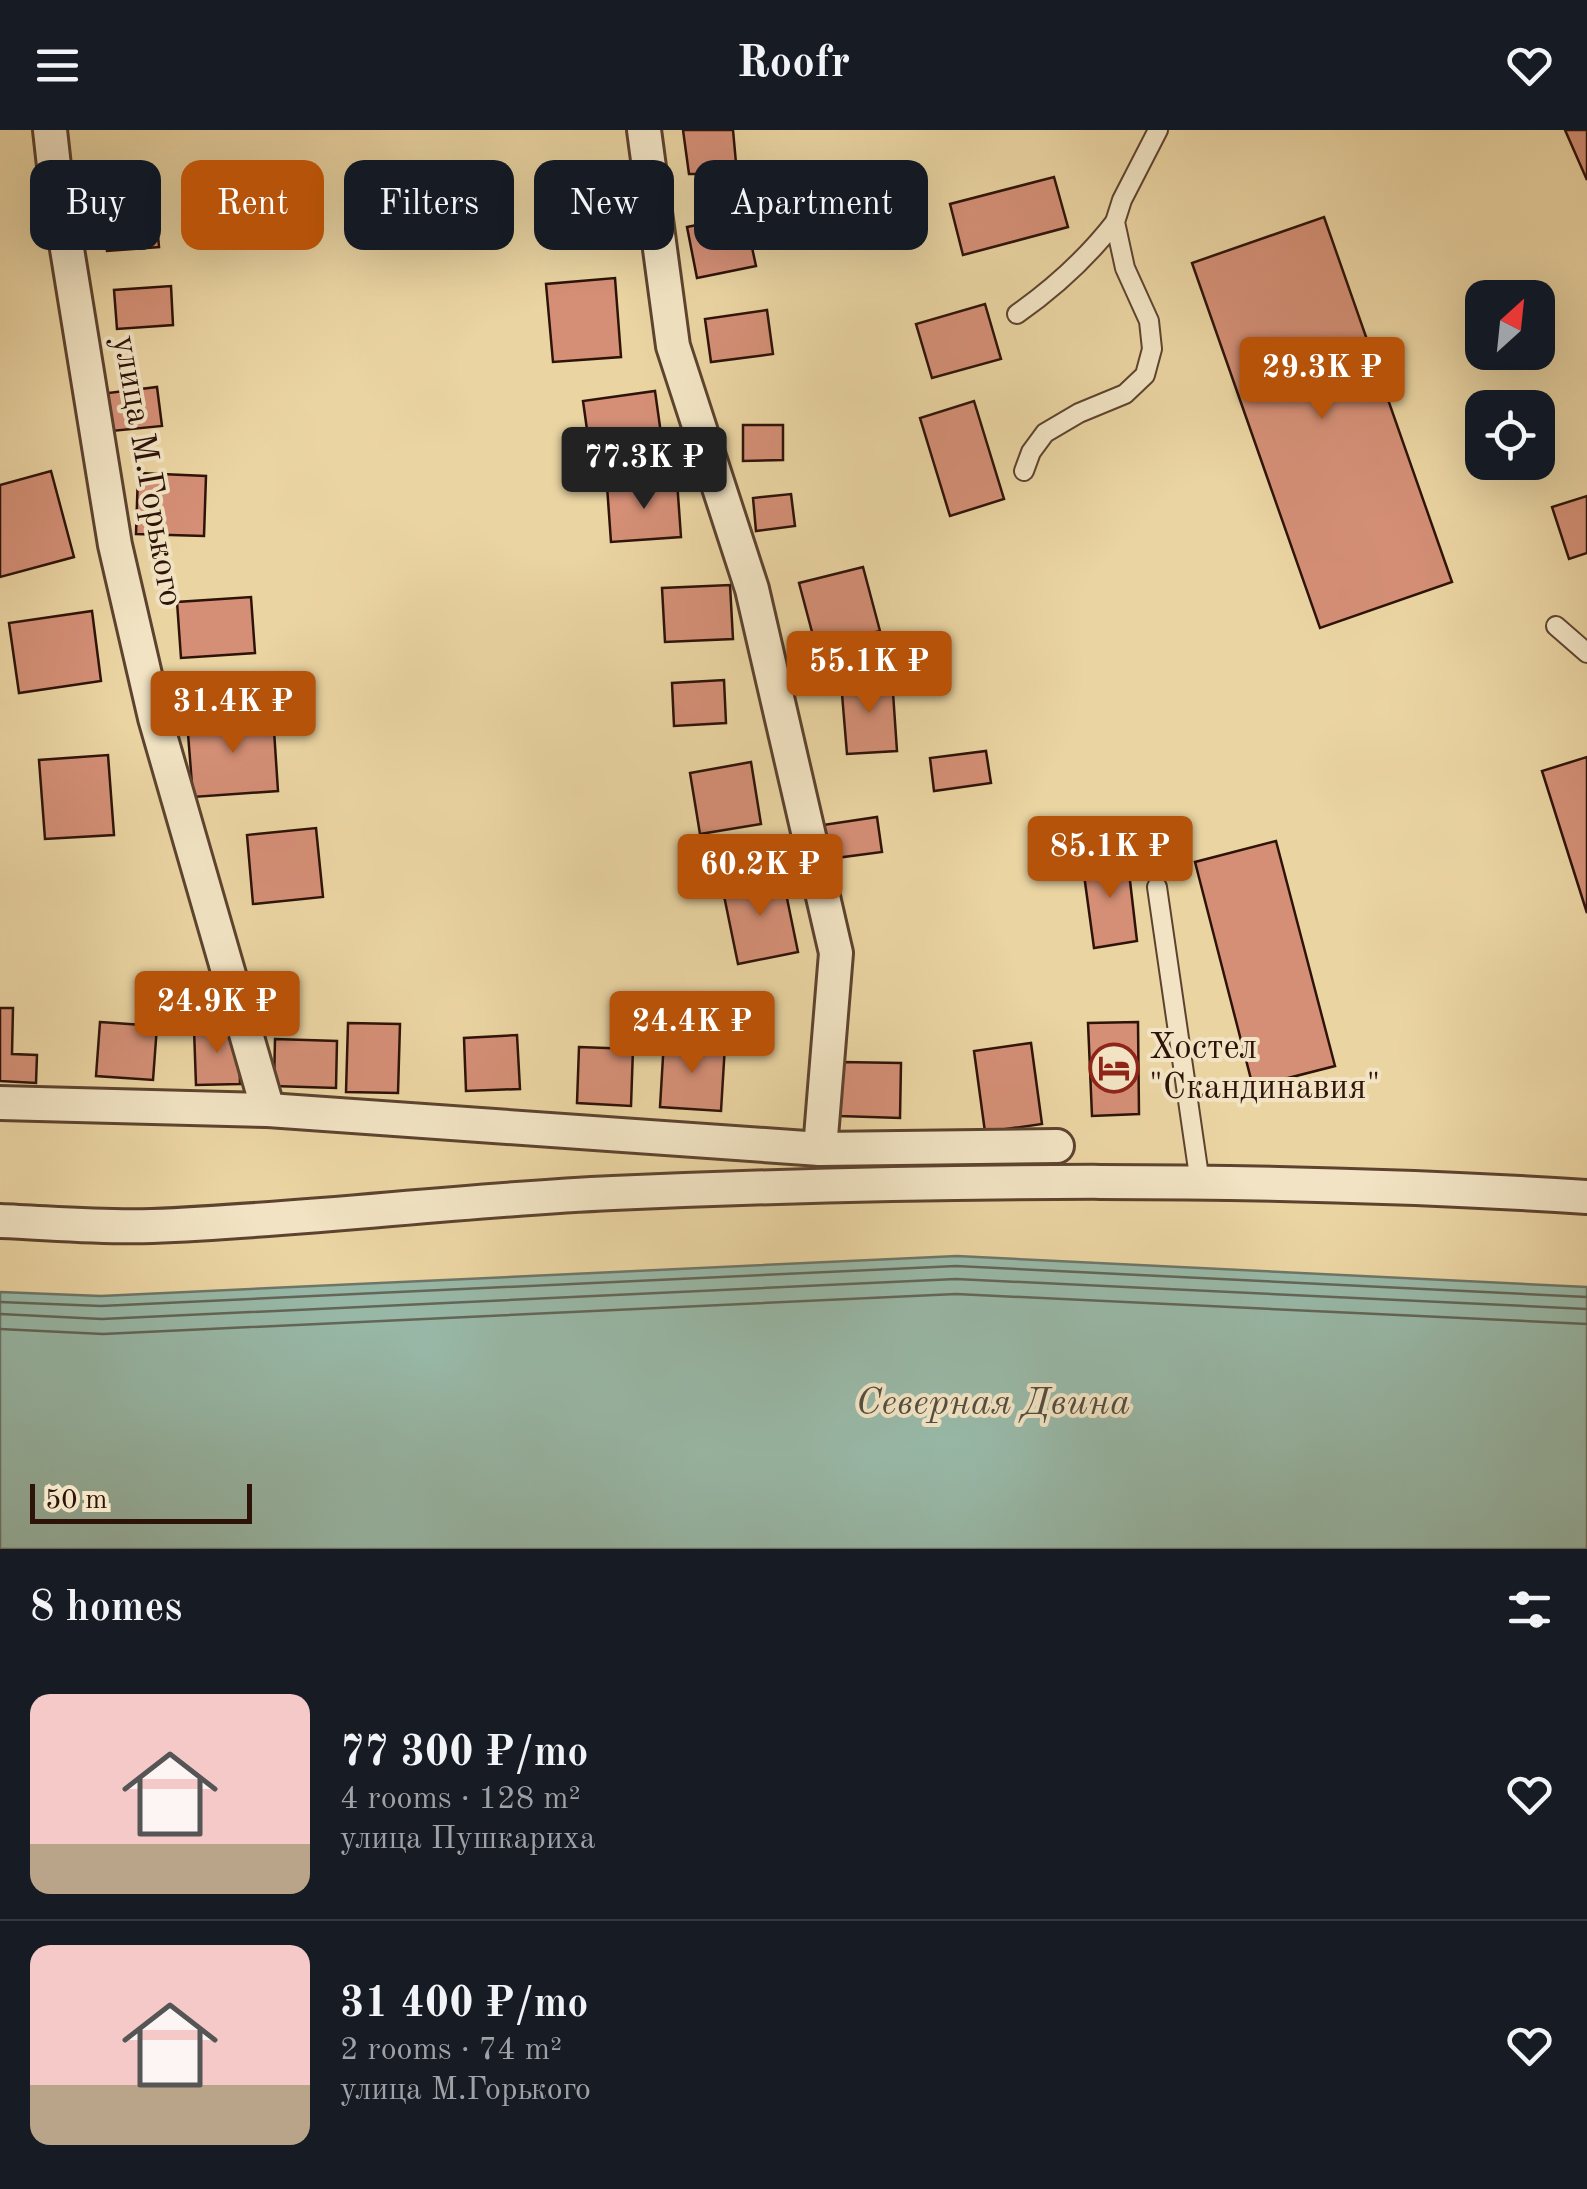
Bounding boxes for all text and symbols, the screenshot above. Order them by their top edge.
icon: menu [30,38,85,93]
icon: heart [1502,38,1557,93]
text: Roofr [737,42,850,87]
chip: Buy [30,160,161,250]
chip: Rent [181,160,324,250]
chip: Filters [344,160,514,250]
chip: New [534,160,674,250]
chip: Apartment [694,160,928,250]
north arrow [1465,280,1555,370]
map controls [1465,280,1555,480]
street label: улица М.Горького [106,333,188,609]
pin: 29.3K ₽ [1230,337,1414,422]
text: 29.3K ₽ [1262,353,1382,385]
button: locate [1465,390,1555,480]
pin: 77.3K ₽ [552,427,736,512]
text: 77.3K ₽ [584,443,704,475]
pin: 55.1K ₽ [777,631,961,716]
text: 55.1K ₽ [809,647,929,679]
pin: 31.4K ₽ [141,671,325,756]
text: 31.4K ₽ [173,687,293,719]
pin: 85.1K ₽ [1018,816,1202,901]
text: 85.1K ₽ [1050,832,1170,864]
pin: 60.2K ₽ [668,834,852,919]
text: 60.2K ₽ [700,850,820,882]
pin: 24.9K ₽ [125,971,309,1056]
text: 24.9K ₽ [157,987,277,1019]
pin: 24.4K ₽ [600,991,784,1076]
text: 24.4K ₽ [632,1007,752,1039]
place label: Хостел "Скандинавия" [1149,1031,1380,1106]
hotel icon: Хостел "Скандинавия" [1088,1042,1140,1094]
water label: Северная Двина [856,1385,1130,1423]
scale bar [30,1479,252,1524]
text: 50 m [45,1487,108,1515]
icon: filters [1502,1582,1557,1637]
text: 8 homes [30,1588,182,1630]
text: 77 300 ₽/mo [340,1733,588,1775]
icon: home [110,1734,230,1854]
icon: heart [1502,1767,1557,1822]
text: 4 rooms · 128 m² [340,1784,581,1816]
text: улица Пушкариха [340,1824,596,1856]
text: 31 400 ₽/mo [340,1984,588,2026]
icon: home [110,1985,230,2105]
icon: heart [1502,2018,1557,2073]
text: 2 rooms · 74 m² [340,2035,562,2067]
text: улица М.Горького [340,2075,591,2107]

